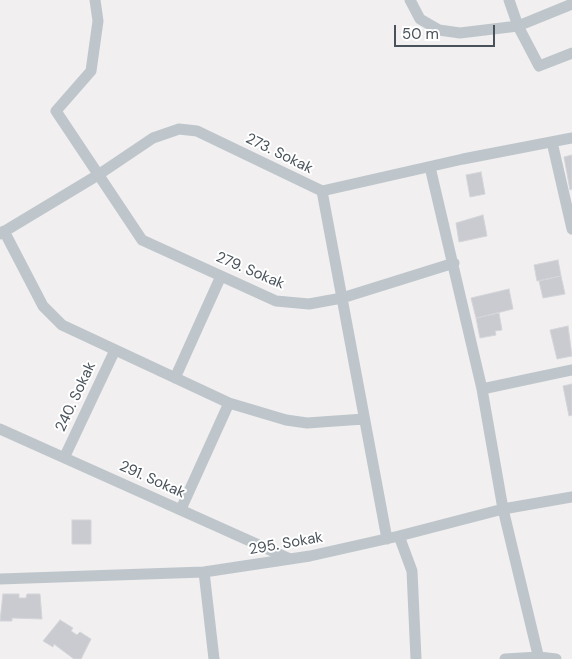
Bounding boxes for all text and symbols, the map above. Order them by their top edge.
scale bar [397,15,498,47]
text: 50 m [402,24,439,44]
street label: 273. Sokak [242,130,316,178]
street label: 279. Sokak [213,249,287,293]
street label: 240. Sokak [52,359,100,435]
street label: 291. Sokak [116,458,188,502]
street label: 295. Sokak [248,529,324,559]

